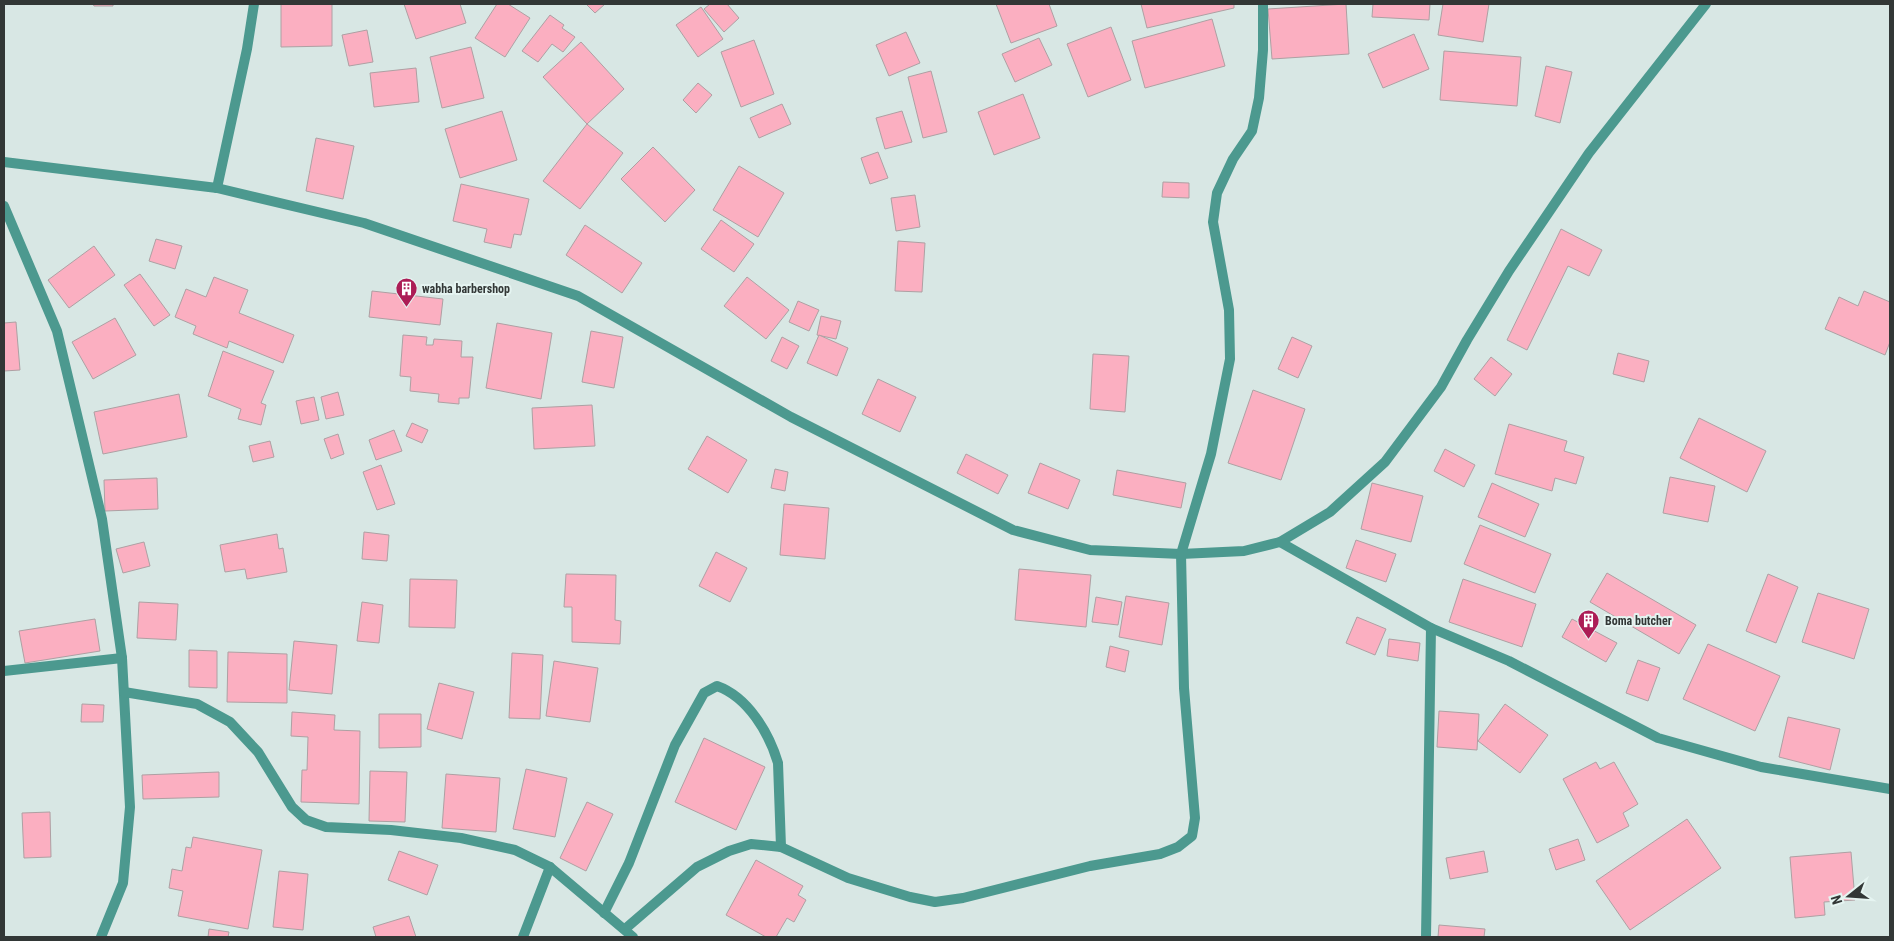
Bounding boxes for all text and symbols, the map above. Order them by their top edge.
building icon: wabha barbershop [394,277,418,308]
place label: wabha barbershop [422,282,510,296]
building icon: Boma butcher [1577,609,1601,640]
place label: Boma butcher [1605,614,1672,628]
north arrow [1824,871,1874,921]
text: N [1828,893,1845,906]

